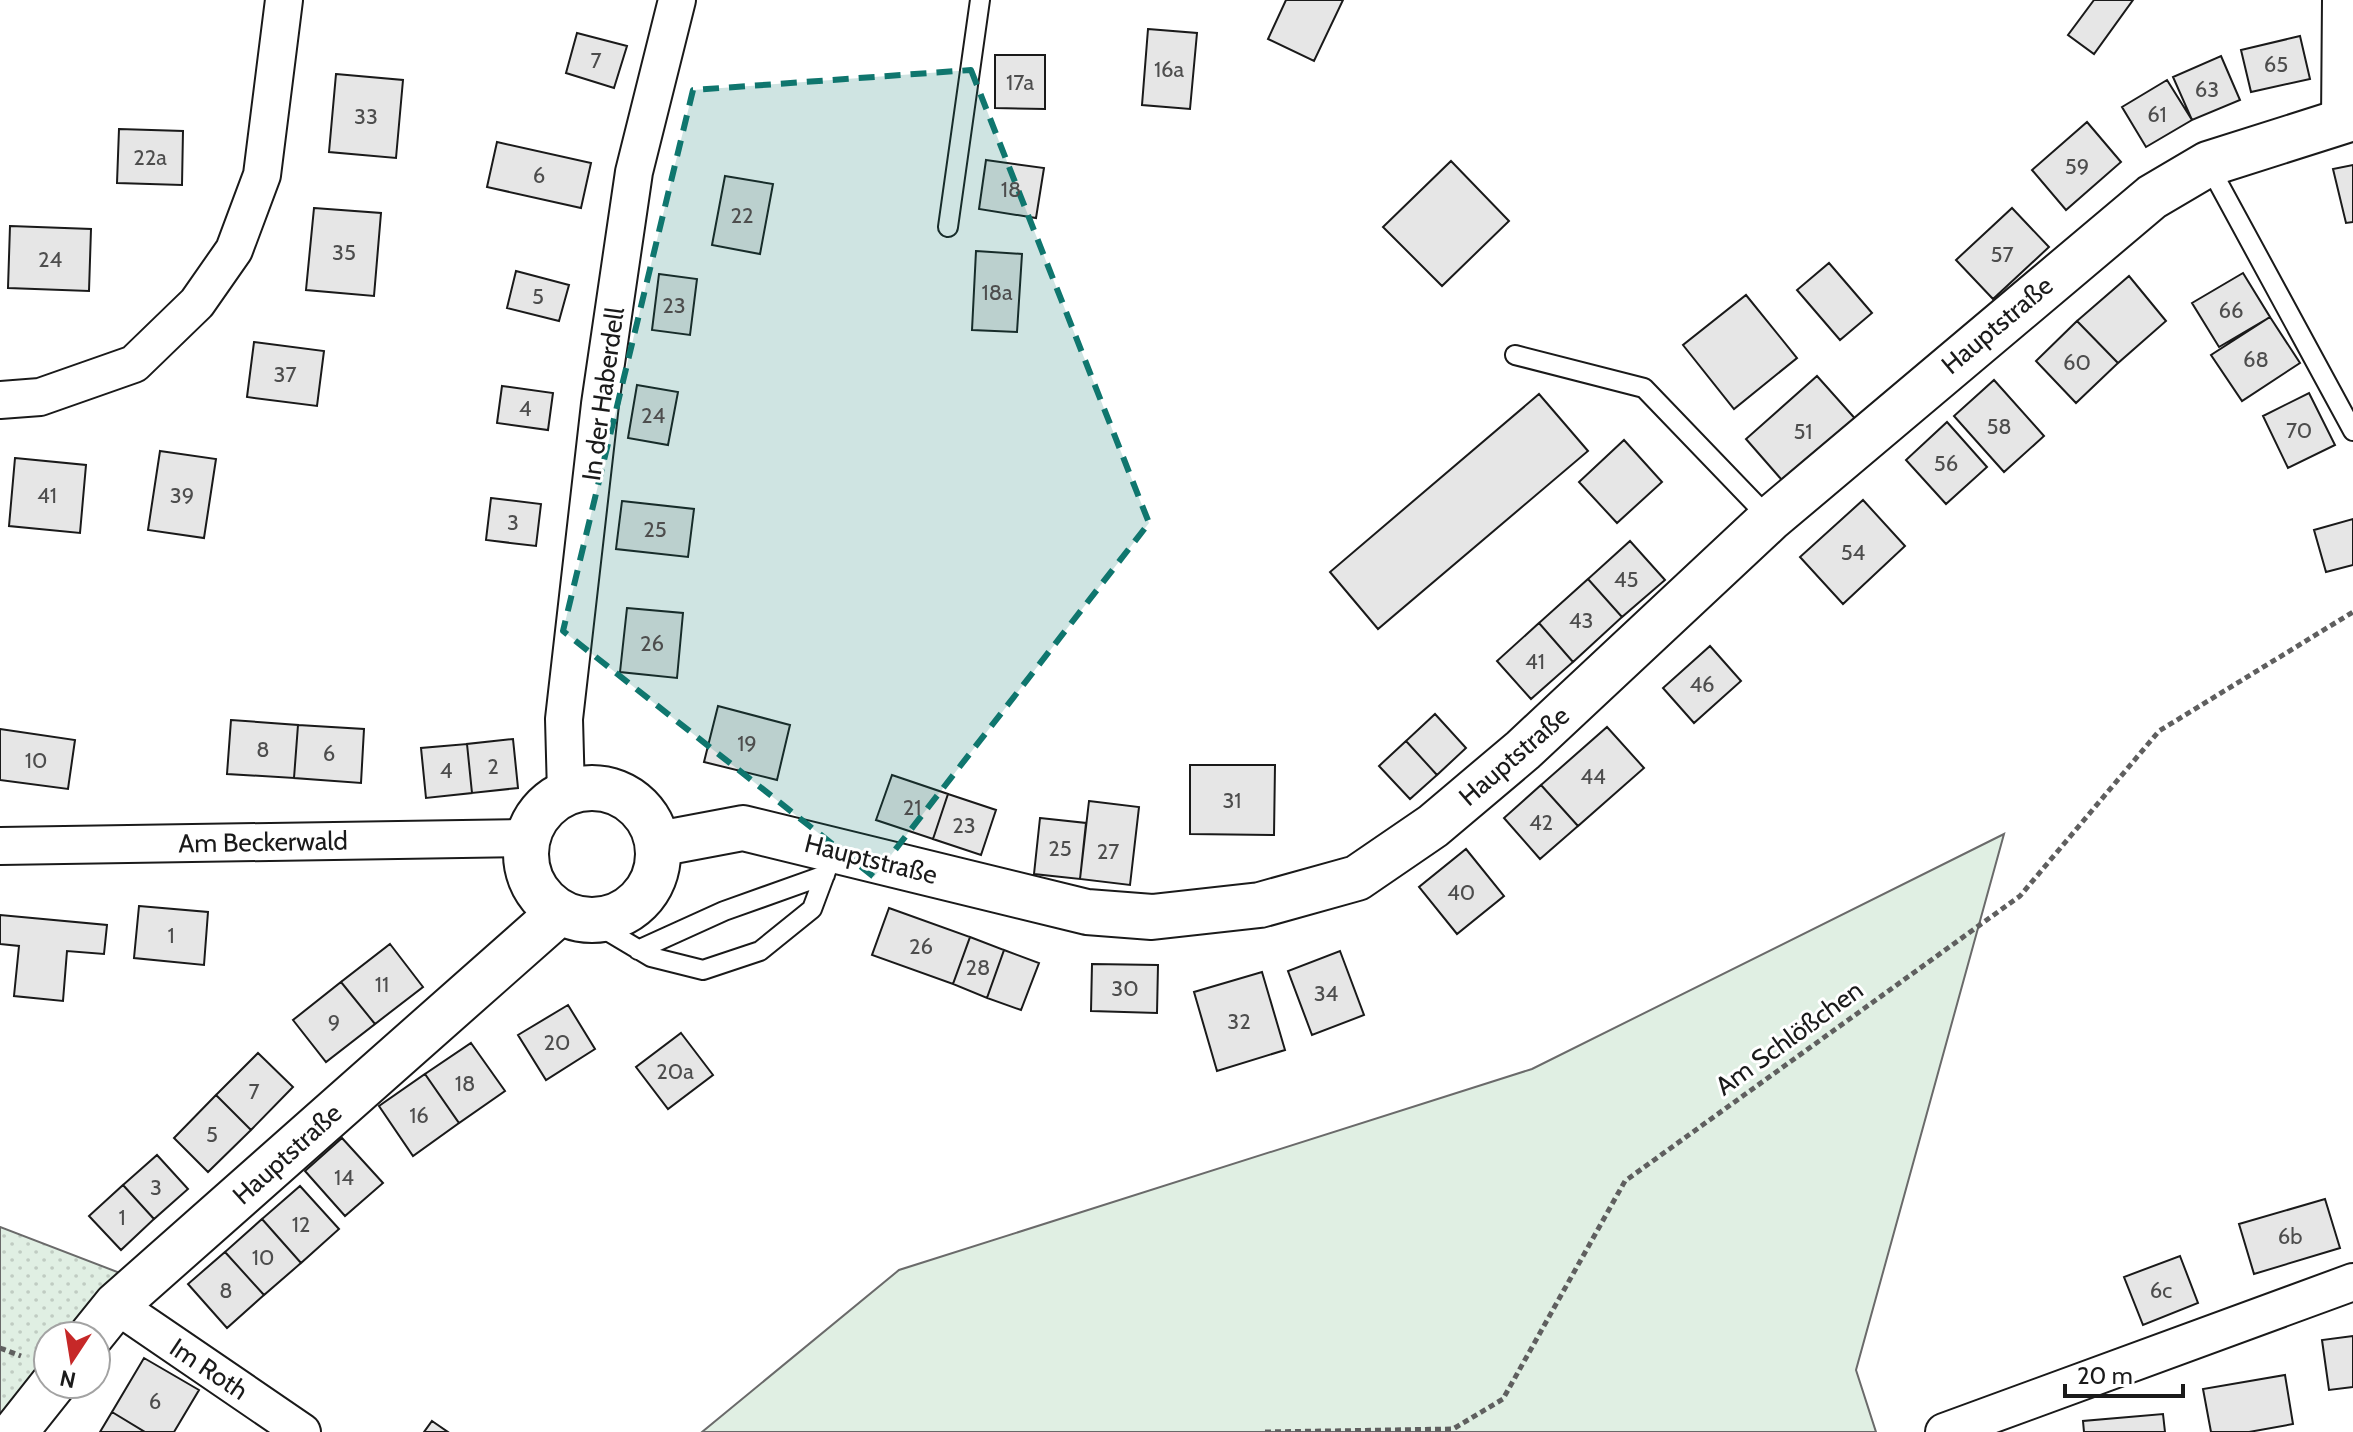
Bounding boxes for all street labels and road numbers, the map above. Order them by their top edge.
street label: Hauptstraße [1935,269,2059,381]
street label: In der Haberdell [575,305,631,483]
street label: Hauptstraße [1452,699,1576,813]
street label: Am Beckerwald [178,825,348,859]
street label: Hauptstraße [801,827,941,891]
street label: Am Schlößchen [1709,974,1869,1102]
street label: Hauptstraße [226,1097,348,1211]
street label: Im Roth [164,1331,254,1407]

